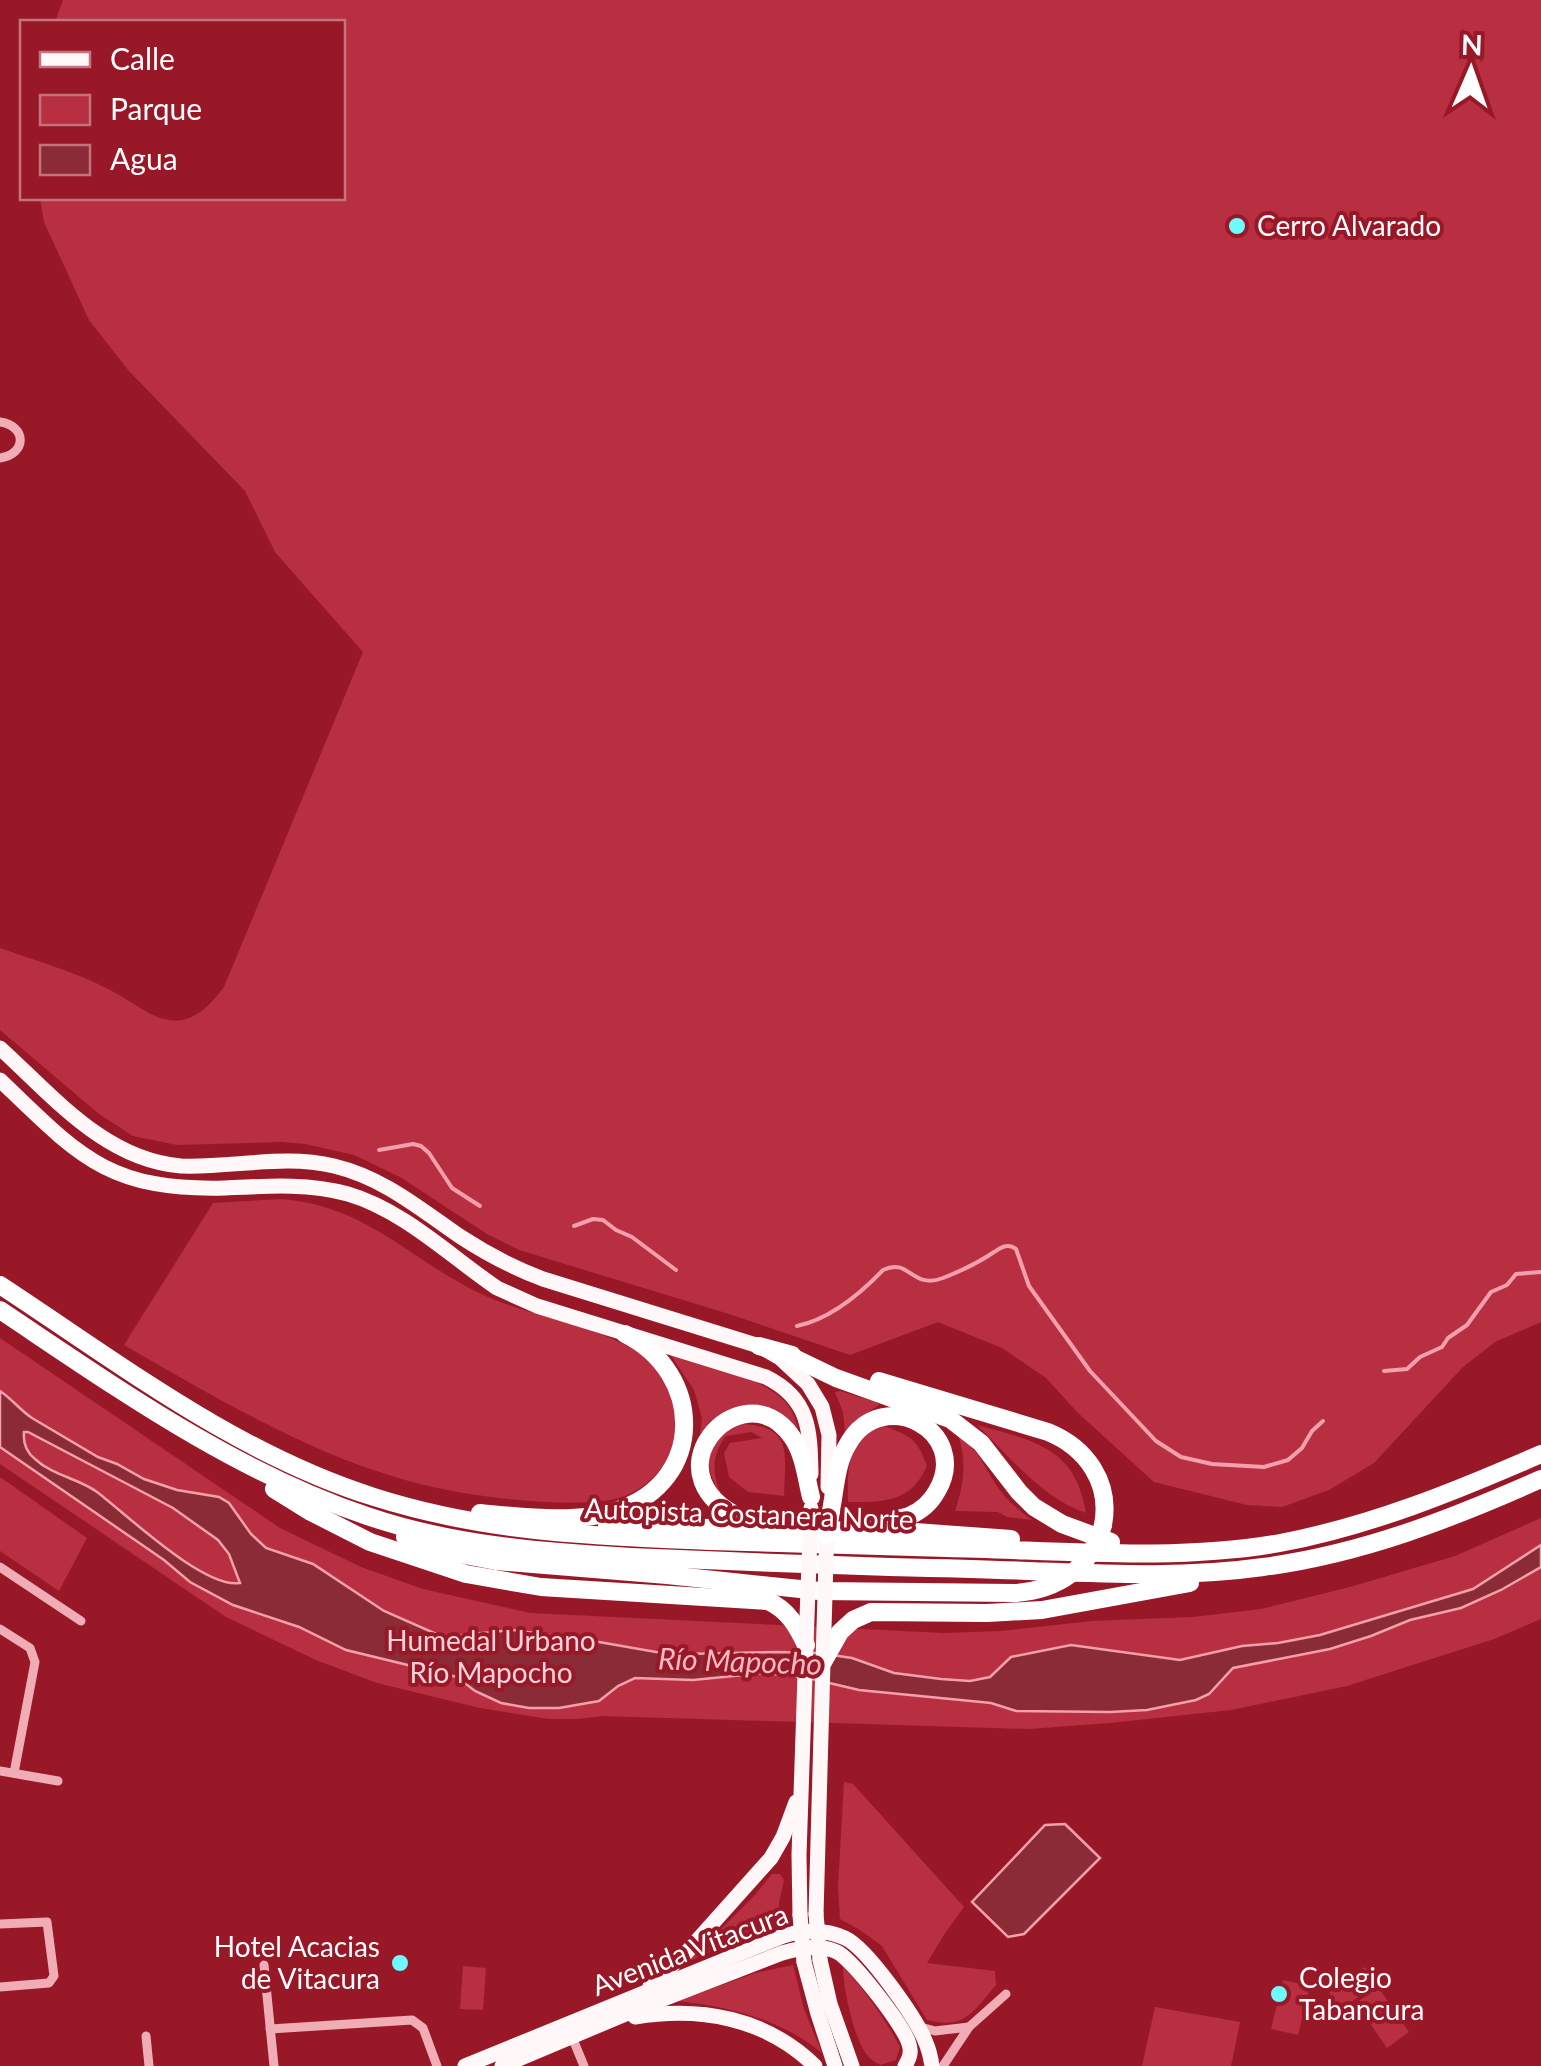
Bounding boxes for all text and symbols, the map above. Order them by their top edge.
legend [20,20,345,200]
north arrow [1421,20,1521,120]
text: N [1461,27,1483,61]
text: Calle [110,40,175,76]
text: Parque [110,90,202,126]
text: Agua [110,140,178,176]
place label: Cerro Alvarado [1257,208,1441,242]
marker: Cerro Alvarado [1226,215,1248,237]
street label: Autopista Costanera Norte [584,1490,914,1536]
park label: Humedal Urbano Río Mapocho [386,1623,596,1689]
water label: Río Mapocho [657,1639,823,1681]
street label: Avenida Vitacura [587,1896,792,2002]
place label: Hotel Acacias de Vitacura [214,1929,380,1995]
marker: Hotel Acacias de Vitacura [389,1952,411,1974]
place label: Colegio Tabancura [1299,1960,1424,2026]
marker: Colegio Tabancura [1268,1983,1290,2005]

